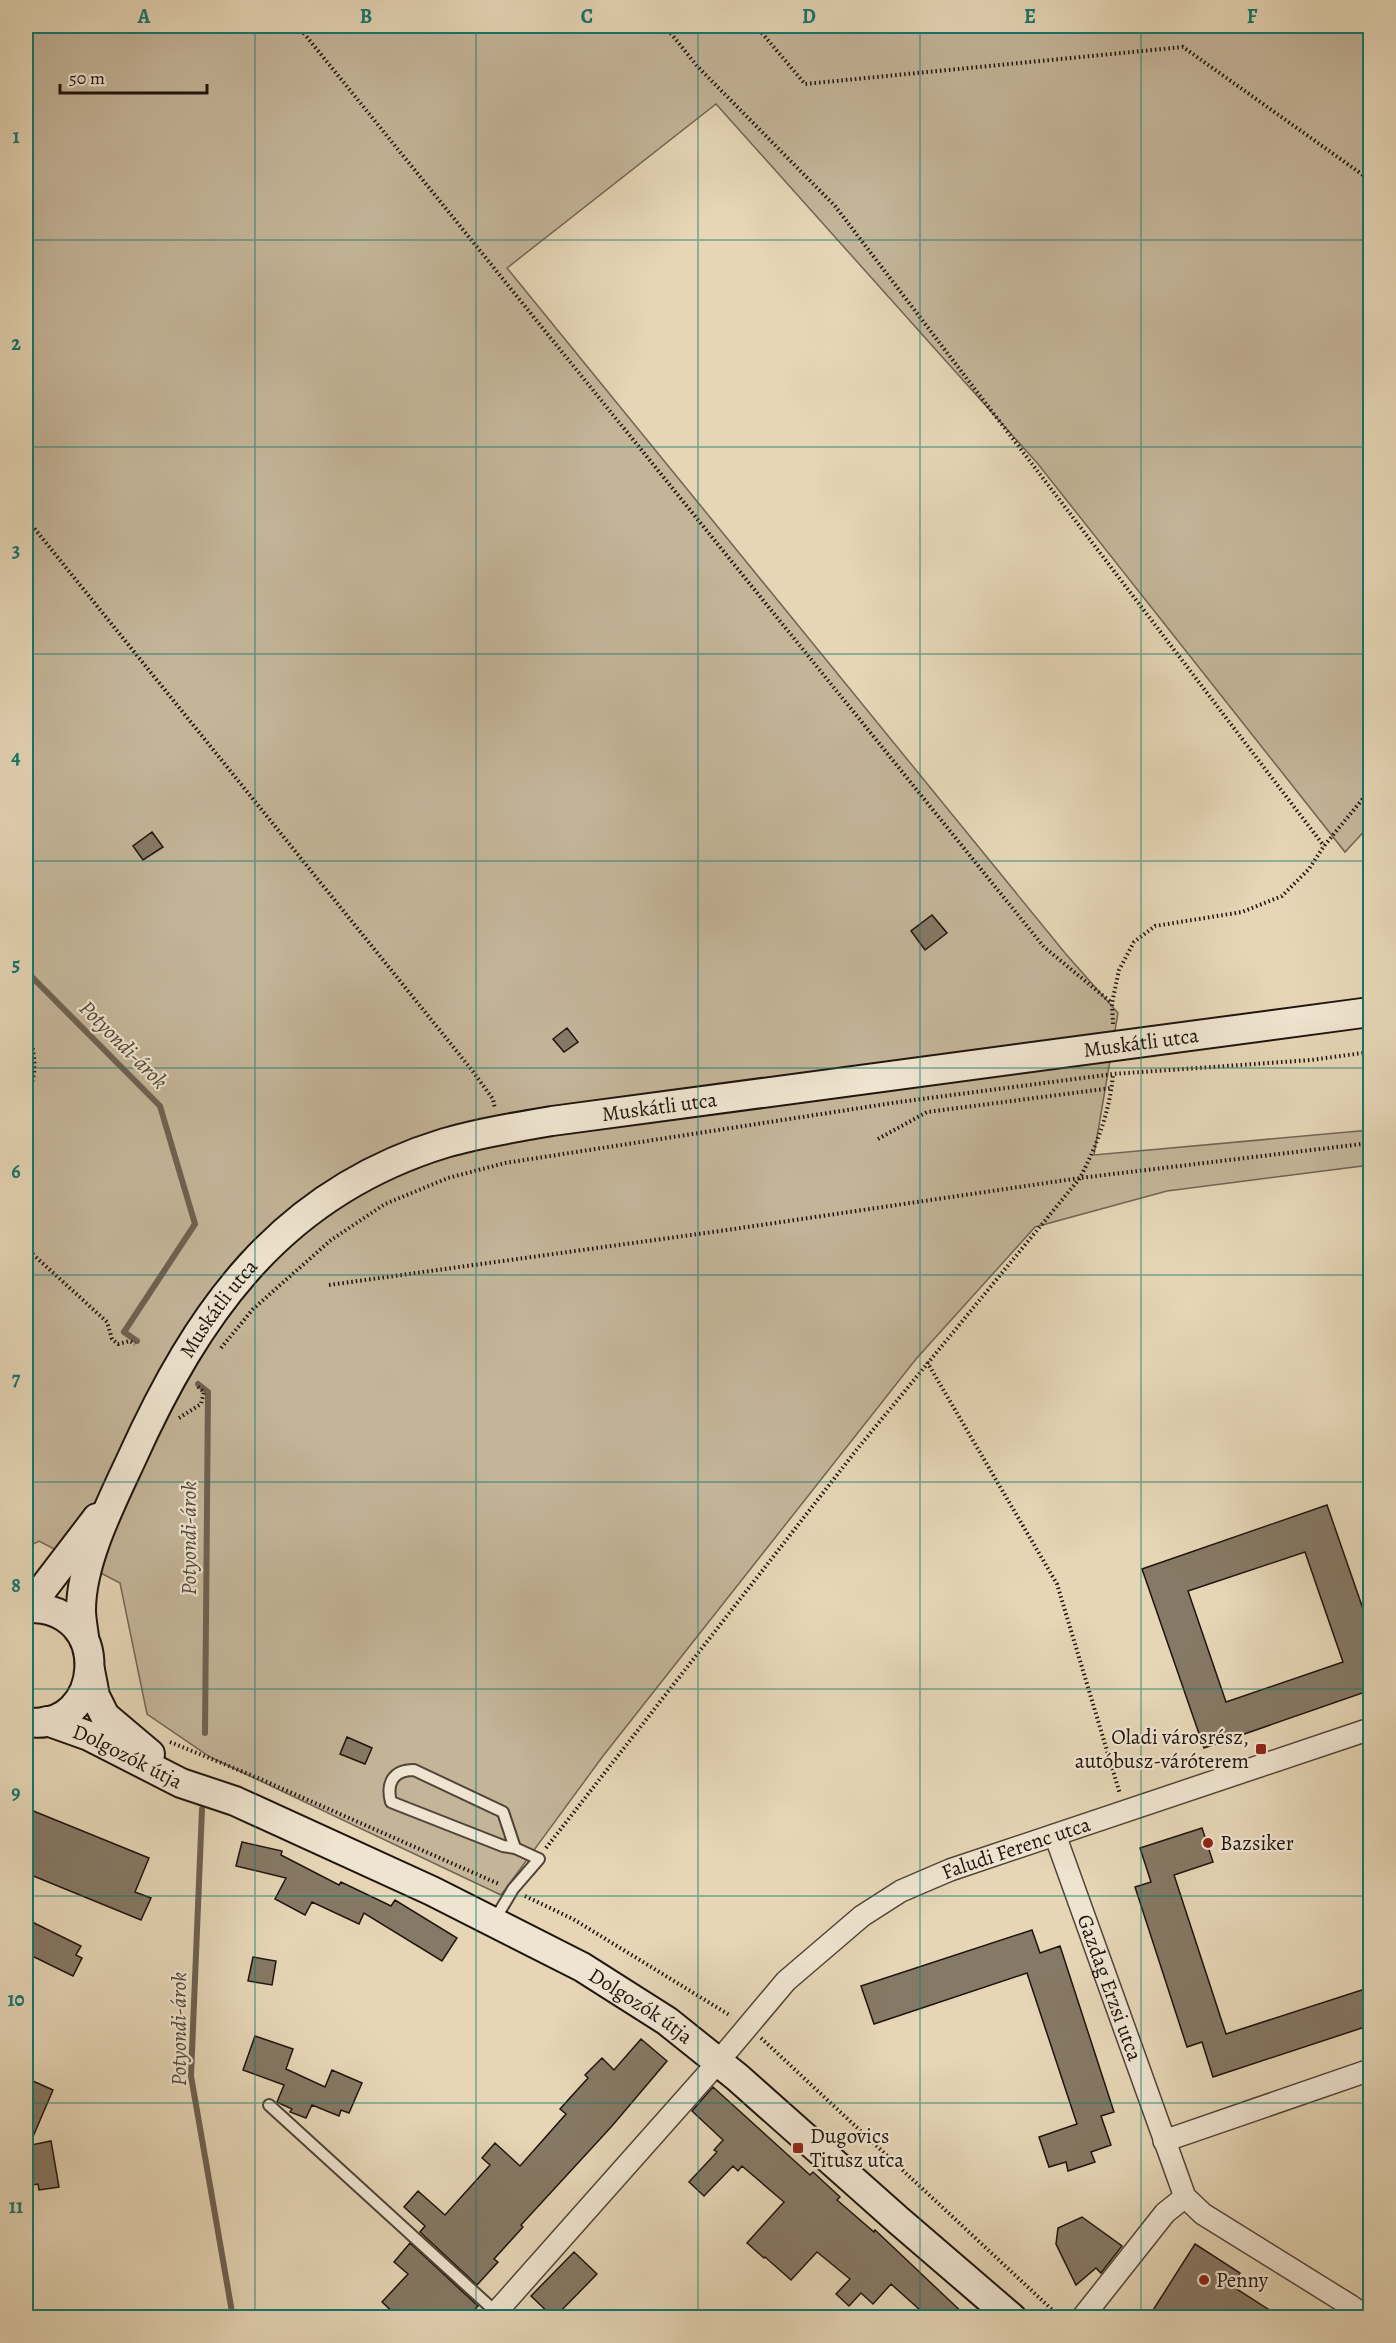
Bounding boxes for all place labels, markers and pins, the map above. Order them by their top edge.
place label: Oladi városrész, autóbusz-váróterem [1075,1723,1249,1775]
marker: Oladi városrész, autóbusz-váróterem [1254,1742,1268,1756]
place label: Bazsiker [1220,1829,1294,1857]
marker: Bazsiker [1201,1836,1215,1850]
place label: Dugovics Titusz utca [810,2122,904,2174]
marker: Dugovics Titusz utca [791,2141,805,2155]
place label: Penny [1216,2266,1269,2294]
marker: Penny [1197,2273,1211,2287]

